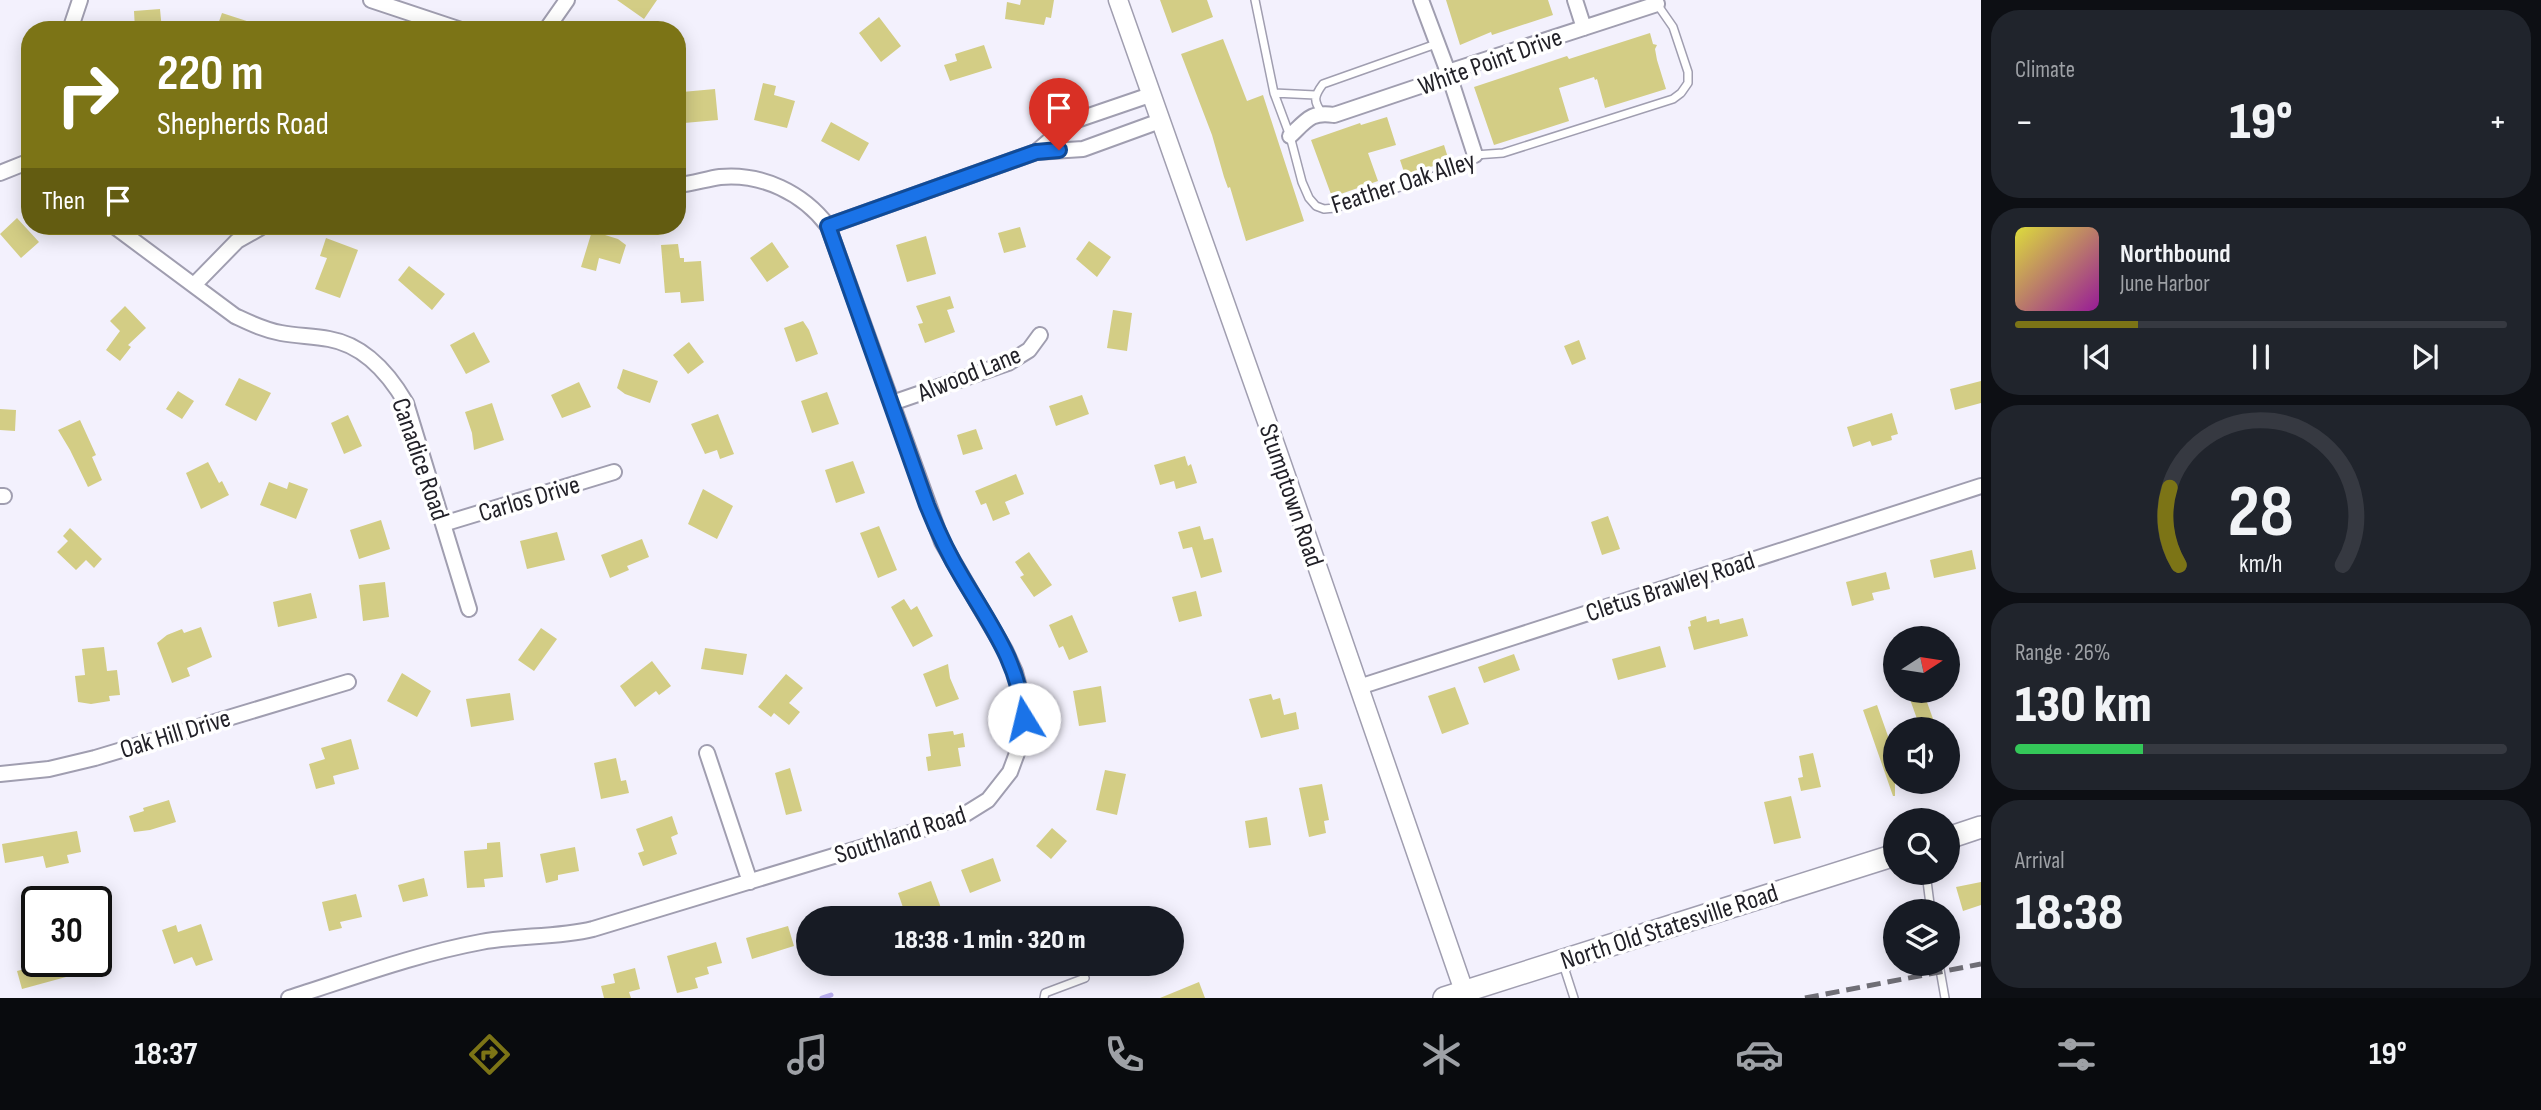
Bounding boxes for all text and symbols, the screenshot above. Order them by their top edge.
street label: White Point Drive [1414,22,1567,103]
text: 220 m [157,45,263,104]
icon: right [42,49,133,140]
text: Climate [2015,56,2075,84]
pin [1029,78,1089,150]
icon: arrive [1040,89,1078,127]
text: 19° [2229,91,2293,154]
text: − [2015,100,2034,145]
text: + [2488,100,2507,145]
text: Shepherds Road [157,105,329,144]
street label: Feather Oak Alley [1328,146,1479,221]
icon: arrive [99,182,137,220]
text: Then [42,186,85,217]
text: Northbound [2120,239,2231,270]
text: June Harbor [2120,270,2210,298]
icon: previous [2078,338,2116,376]
icon: pause [2242,338,2280,376]
icon: next [2406,338,2444,376]
street label: Alwood Lane [912,340,1026,409]
street label: Canadice Road [384,394,455,525]
street label: Stumptown Road [1252,420,1329,571]
street label: Carlos Drive [475,469,584,529]
text: 28 [2228,469,2294,557]
street label: Cletus Brawley Road [1582,546,1759,629]
text: km/h [2239,549,2283,580]
north arrow [1883,626,1960,704]
map controls [1883,626,1960,976]
text: Range · 26% [2015,639,2110,667]
text: 130 km [2015,674,2152,737]
position arrow [987,682,1061,756]
street label: Oak Hill Drive [116,703,234,766]
button: sound [1883,717,1960,794]
street label: Southland Road [831,800,970,871]
button: search [1883,808,1960,885]
text: Arrival [2015,847,2064,875]
street label: North Old Statesville Road [1557,878,1782,977]
text: 18:38 [2015,882,2123,945]
speed limit sign: 30 [21,886,112,977]
button: layers [1883,899,1960,976]
text: 18:38 · 1 min · 320 m [895,925,1085,956]
icon: directions [465,1030,514,1079]
icon: music [783,1030,832,1079]
icon: phone [1100,1030,1149,1079]
icon: climate [1417,1030,1466,1079]
icon: car [1735,1030,1784,1079]
icon: filters [2052,1030,2101,1079]
text: 18:37 [134,1035,197,1074]
text: 19° [2369,1035,2407,1074]

